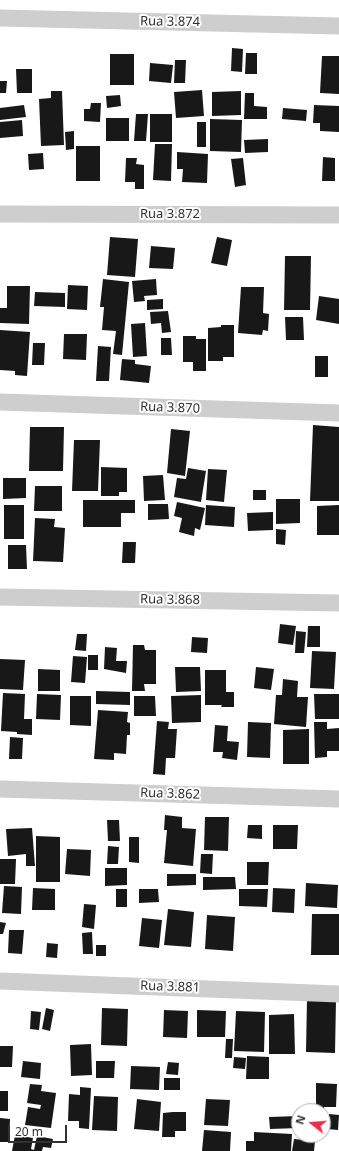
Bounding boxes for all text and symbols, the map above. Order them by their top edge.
street label: Rua 3.874 [140,14,200,30]
street label: Rua 3.872 [140,206,200,222]
street label: Rua 3.870 [140,399,200,417]
street label: Rua 3.868 [140,592,200,608]
street label: Rua 3.862 [140,785,200,803]
street label: Rua 3.881 [140,978,200,996]
north arrow [291,1103,331,1143]
text: N [292,1113,308,1126]
scale bar [10,1117,69,1143]
text: 20 m [15,1123,43,1140]

